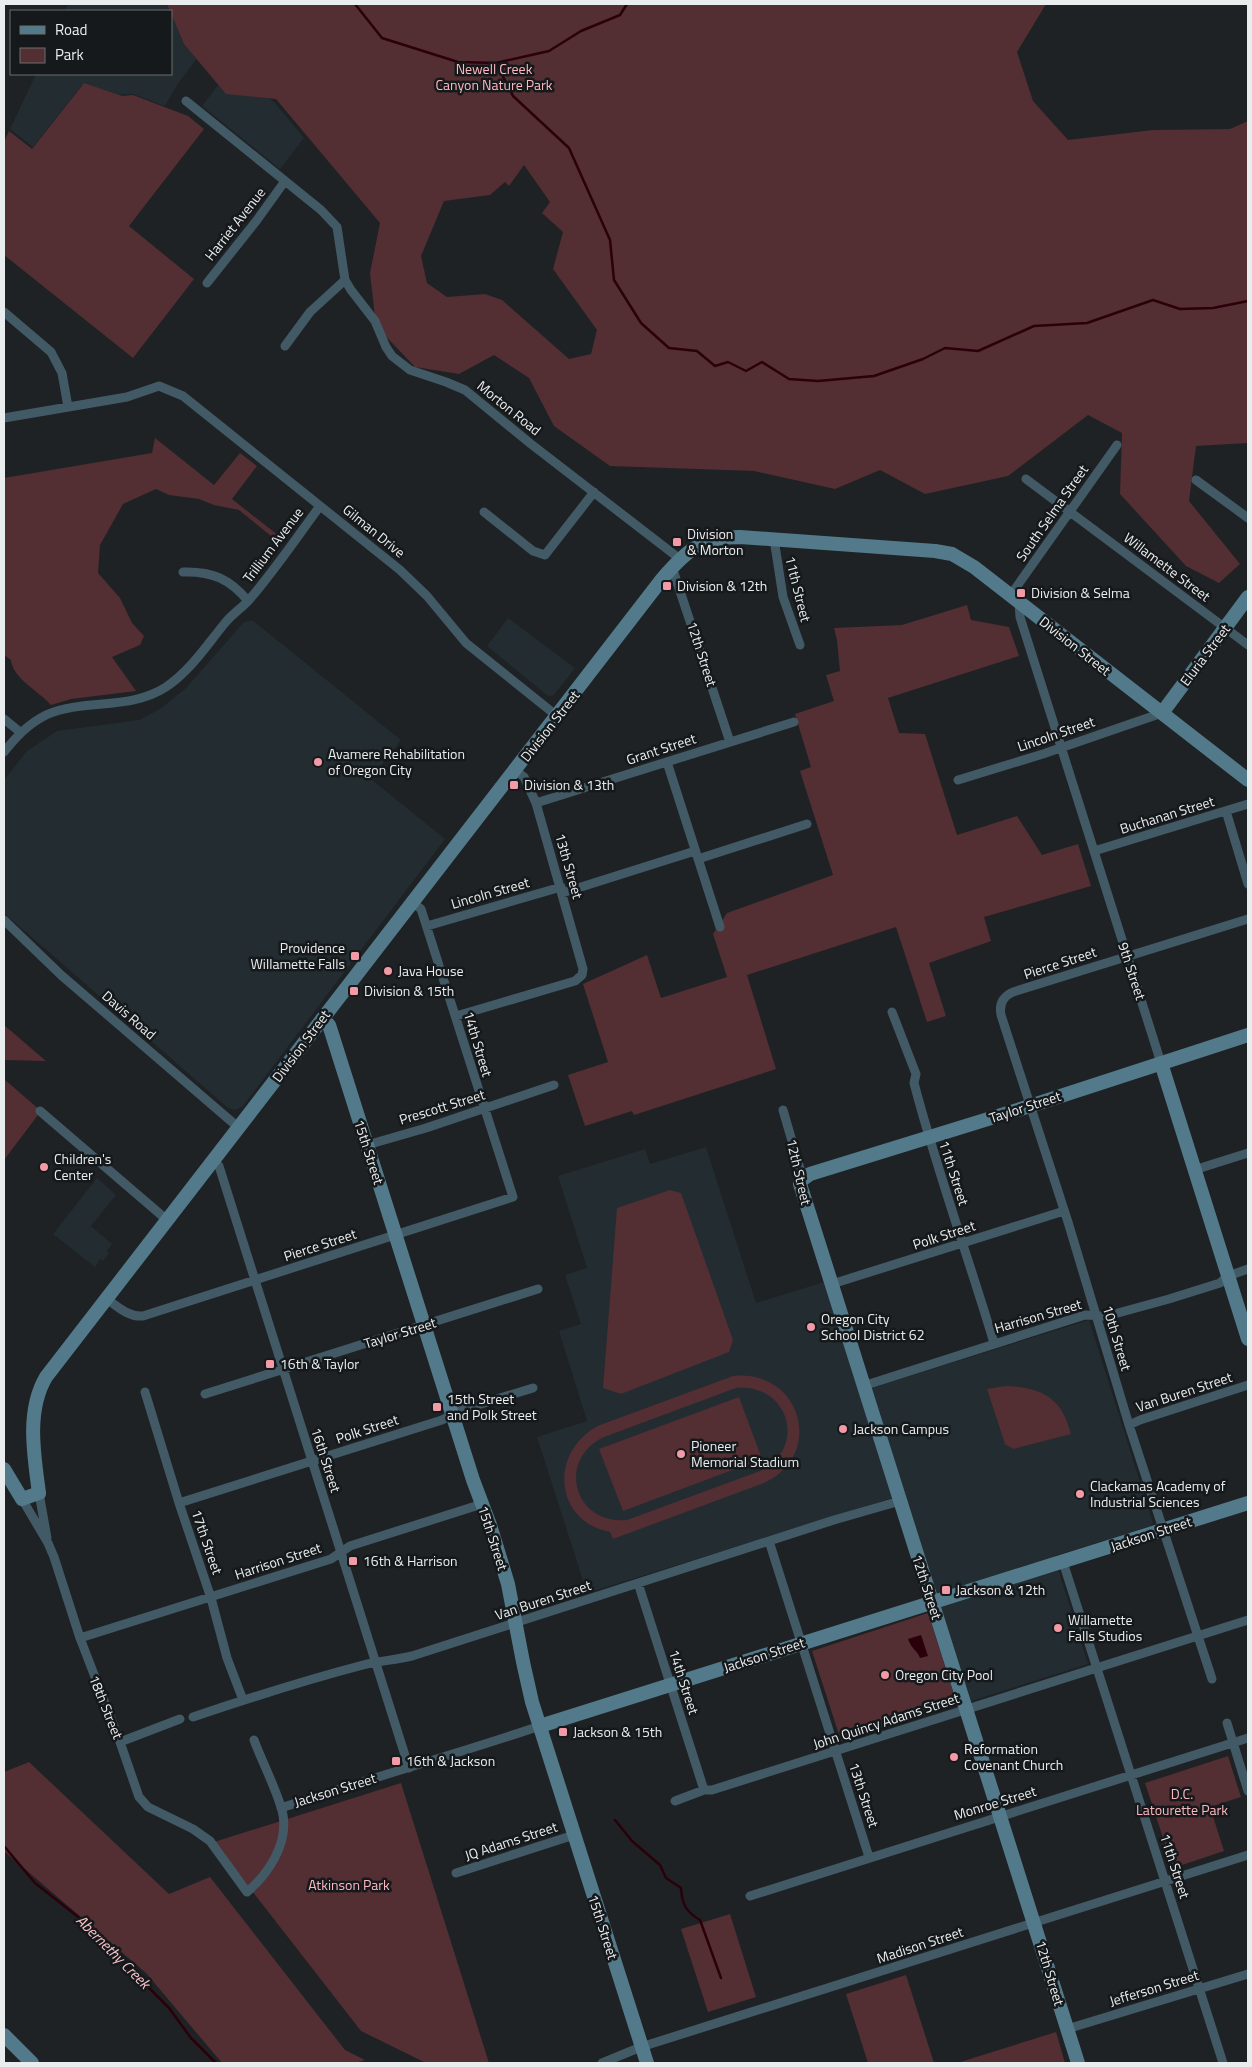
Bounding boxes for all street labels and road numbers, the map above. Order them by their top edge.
street label: Harriet Avenue [199,183,270,265]
street label: Morton Road [473,375,546,440]
street label: South Selma Street [1010,460,1093,565]
street label: Gilman Drive [339,499,410,562]
street label: Trillium Avenue [237,503,308,587]
street label: Willamette Street [1120,527,1215,606]
street label: 11th Street [780,554,817,624]
street label: Division Street [1035,611,1116,680]
street label: 12th Street [682,619,723,689]
street label: Eluria Street [1174,619,1235,690]
street label: Division Street [515,685,584,766]
street label: Lincoln Street [1014,710,1097,757]
street label: Grant Street [623,727,698,770]
street label: Buchanan Street [1117,790,1217,839]
street label: 13th Street [550,831,589,901]
street label: Lincoln Street [448,871,532,914]
street label: 9th Street [1113,939,1152,1002]
street label: Pierce Street [1021,941,1099,984]
street label: Davis Road [98,985,161,1044]
street label: Division Street [266,1005,335,1086]
street label: 14th Street [459,1009,498,1079]
street label: Prescott Street [396,1083,488,1130]
street label: Taylor Street [986,1085,1064,1128]
street label: 15th Street [349,1117,390,1187]
street label: 12th Street [782,1137,817,1207]
street label: 11th Street [934,1138,975,1208]
street label: Polk Street [910,1215,978,1255]
street label: Pierce Street [281,1223,359,1266]
street label: Harrison Street [992,1293,1084,1338]
street label: 10th Street [1098,1303,1137,1373]
street label: Taylor Street [361,1312,439,1353]
street label: Van Buren Street [1133,1366,1235,1417]
street label: Polk Street [333,1409,401,1449]
street label: 16th Street [306,1425,347,1495]
street label: 15th Street [473,1503,514,1573]
street label: 17th Street [187,1507,228,1577]
street label: Jackson Street [1107,1510,1194,1557]
street label: Harrison Street [232,1537,324,1584]
street label: 12th Street [907,1552,948,1622]
street label: Van Buren Street [492,1574,594,1625]
street label: Jackson Street [720,1631,807,1678]
street label: 14th Street [664,1647,705,1717]
street label: 18th Street [84,1672,129,1742]
street label: John Quincy Adams Street [810,1687,962,1754]
street label: 13th Street [844,1760,885,1830]
street label: Jackson Street [291,1767,378,1812]
street label: Monroe Street [951,1780,1039,1825]
street label: JQ Adams Street [462,1816,560,1865]
street label: 11th Street [1155,1831,1196,1901]
street label: 15th Street [583,1892,624,1962]
street label: Madison Street [874,1921,966,1968]
street label: 12th Street [1031,1938,1070,2008]
street label: Jefferson Street [1106,1964,1201,2011]

